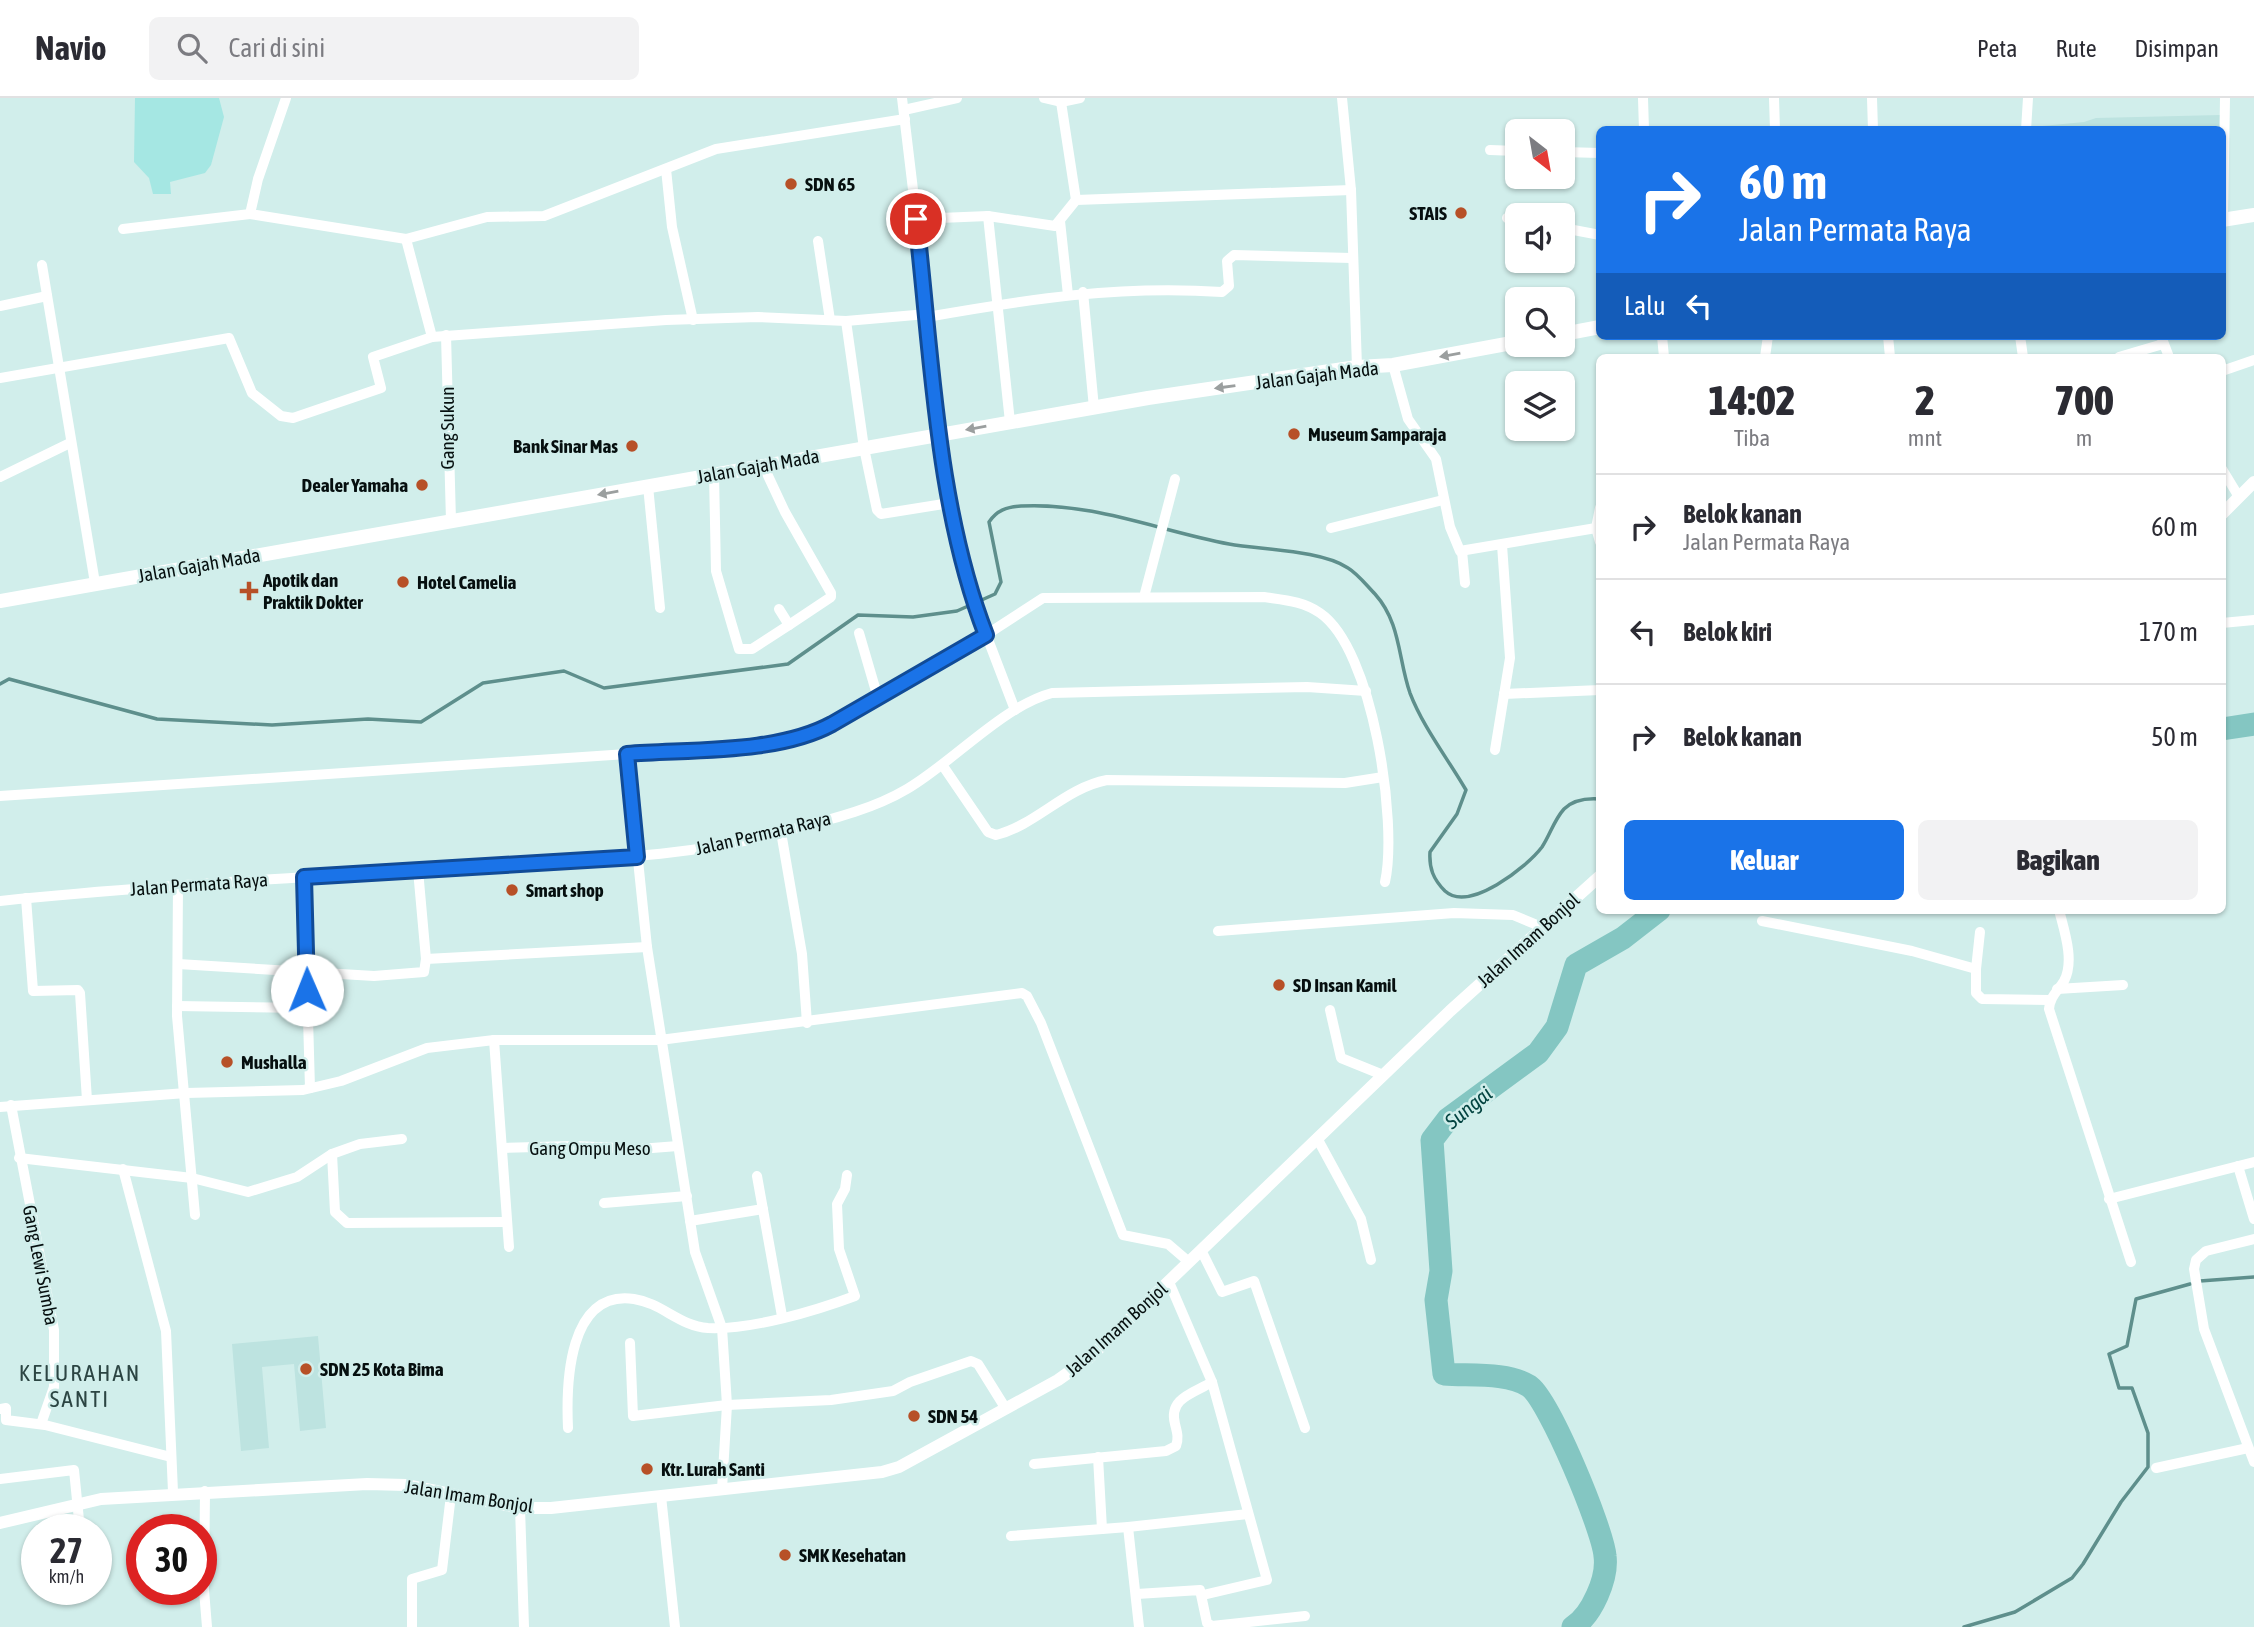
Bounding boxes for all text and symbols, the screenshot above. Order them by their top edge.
search box [149,17,639,80]
text: Navio [35,29,107,67]
icon: search [173,29,211,67]
text: Cari di sini [229,33,325,63]
text: Peta [1977,35,2017,62]
text: Rute [2055,35,2097,62]
text: Disimpan [2135,35,2219,62]
north arrow [1505,119,1575,189]
map controls [1505,119,1575,441]
text: 60 m [1739,153,1827,209]
icon: right [1624,154,1715,245]
place label: SDN 65 [805,173,855,195]
marker: SDN 65 [783,176,799,192]
pin [886,189,946,249]
icon: arrive [897,200,935,238]
place label: STAIS [1409,202,1447,224]
button: sound [1505,203,1575,273]
marker: STAIS [1453,205,1469,221]
text: Jalan Permata Raya [1739,211,1972,248]
button: search [1505,287,1575,357]
icon: left [1680,287,1718,325]
text: Lalu [1624,291,1666,321]
one-way arrow [1439,349,1461,360]
street label: Jalan Gajah Mada [1254,357,1380,393]
button: layers [1505,371,1575,441]
text: 14:02 [1708,376,1796,424]
text: 2 [1915,376,1935,424]
text: 700 [2054,376,2114,424]
one-way arrow [1214,382,1236,393]
street label: Gang Sukun [436,387,458,469]
one-way arrow [965,423,987,434]
place label: Museum Samparaja [1308,423,1446,445]
text: Tiba [1734,425,1770,451]
text: mnt [1908,425,1942,451]
text: m [2076,425,2092,451]
marker: Museum Samparaja [1286,426,1302,442]
place label: Bank Sinar Mas [513,435,618,457]
marker: Bank Sinar Mas [624,438,640,454]
street label: Jalan Gajah Mada [695,444,821,488]
place label: Dealer Yamaha [302,474,408,496]
marker: Dealer Yamaha [414,477,430,493]
one-way arrow [597,488,619,499]
text: Belok kanan [1683,499,1802,529]
icon: right [1624,508,1662,546]
text: 60 m [2151,512,2198,542]
text: Jalan Permata Raya [1683,529,1850,555]
street label: Jalan Gajah Mada [136,543,262,587]
place label: Apotik dan Praktik Dokter [262,569,363,613]
place label: Hotel Camelia [417,571,517,593]
marker: Hotel Camelia [395,574,411,590]
marker: Apotik dan Praktik Dokter [241,583,257,599]
icon: left [1624,613,1662,651]
text: Belok kiri [1683,617,1772,647]
text: 170 m [2139,617,2198,647]
icon: right [1624,718,1662,756]
text: Belok kanan [1683,722,1802,752]
text: 50 m [2151,722,2198,752]
street label: Jalan Permata Raya [693,807,833,859]
button: Keluar [1624,820,1904,900]
button: Bagikan [1918,820,2198,900]
street label: Jalan Permata Raya [129,868,269,900]
place label: Smart shop [526,879,604,901]
marker: Smart shop [504,882,520,898]
street label: Jalan Imam Bonjol [1472,888,1584,992]
position arrow [270,953,344,1027]
place label: SD Insan Kamil [1293,974,1397,996]
marker: SD Insan Kamil [1271,977,1287,993]
place label: Mushalla [241,1051,307,1073]
marker: Mushalla [219,1054,235,1070]
water label: Sungai [1439,1081,1496,1134]
street label: Gang Ompu Meso [529,1137,651,1159]
street label: Gang Lewi Sumba [19,1203,63,1327]
street label: Jalan Imam Bonjol [1060,1277,1172,1381]
place label: SDN 25 Kota Bima [320,1358,444,1380]
district label: KELURAHAN SANTI [19,1360,141,1412]
marker: SDN 25 Kota Bima [298,1361,314,1377]
place label: SDN 54 [928,1405,978,1427]
marker: SDN 54 [906,1408,922,1424]
place label: Ktr. Lurah Santi [661,1458,765,1480]
marker: Ktr. Lurah Santi [639,1461,655,1477]
street label: Jalan Imam Bonjol [403,1475,535,1517]
speed limit sign: 30 [126,1514,217,1605]
text: 27 [50,1530,83,1570]
place label: SMK Kesehatan [799,1544,906,1566]
marker: SMK Kesehatan [777,1547,793,1563]
text: km/h [49,1566,84,1587]

